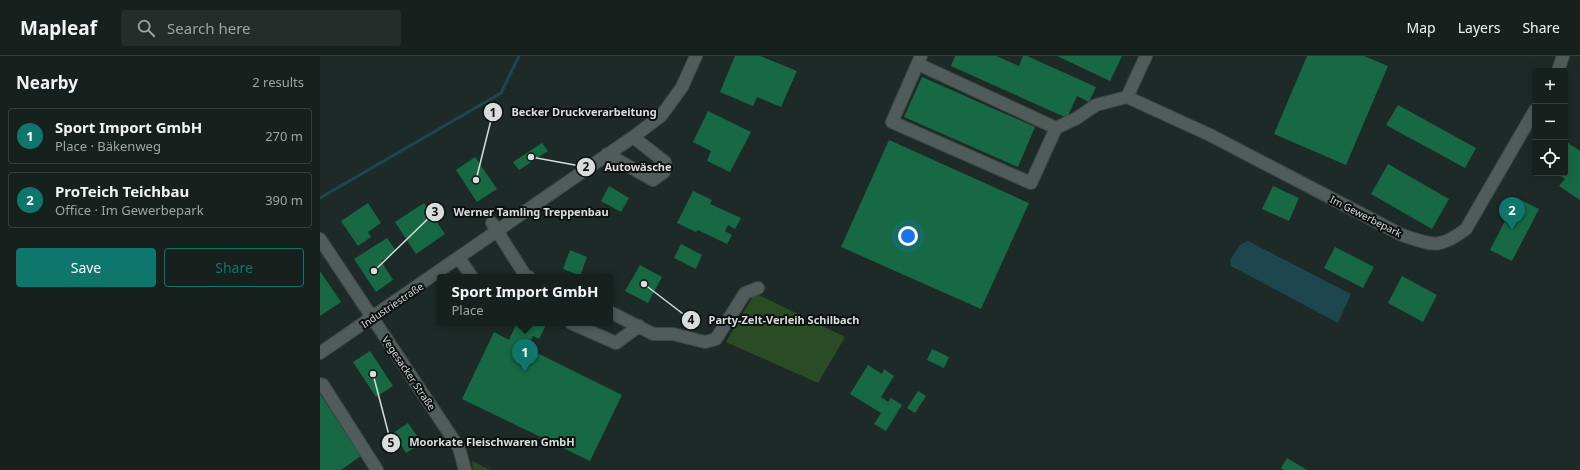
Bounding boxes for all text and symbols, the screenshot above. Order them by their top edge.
search box [121,10,401,46]
text: Mapleaf [20,15,97,41]
icon: search [135,17,157,39]
text: Search here [167,18,251,38]
text: Map [1407,18,1436,37]
text: Layers [1458,18,1500,37]
text: Share [1522,18,1560,37]
map controls [1532,68,1568,176]
button: + [1532,68,1568,104]
text: Nearby [16,71,78,94]
text: 2 results [252,73,304,91]
callout: Becker Druckverarbeitung [483,101,664,124]
text: 1 [490,104,496,121]
text: Becker Druckverarbeitung [511,104,657,119]
button: − [1532,104,1568,140]
text: Sport Import GmbH [55,117,202,137]
text: 1 [26,127,34,145]
text: 270 m [265,127,303,145]
text: Place · Bäkenweg [55,137,161,155]
button: locate [1532,140,1568,176]
callout: Autowäsche [576,155,679,178]
text: 2 [583,158,590,175]
text: Autowäsche [604,159,672,174]
text: ProTeich Teichbau [55,181,189,201]
text: 2 [26,191,34,209]
text: 390 m [265,191,303,209]
street label: Im Gewerbepark [1328,192,1405,240]
pin: 2 [1499,197,1525,230]
text: Office · Im Gewerbepark [55,201,204,219]
callout: Werner Tamling Treppenbau [425,201,616,224]
text: 3 [432,203,439,220]
text: Werner Tamling Treppenbau [453,204,609,219]
your location [898,226,918,246]
button: Save [16,248,156,287]
button: Share [164,248,304,287]
popup [437,274,613,326]
street label: Industriestraße [358,279,426,331]
text: Sport Import GmbH [451,281,599,301]
text: Place [451,301,484,319]
callout: Party-Zelt-Verleih Schilbach [681,308,867,331]
text: 4 [688,311,695,328]
text: Party-Zelt-Verleih Schilbach [709,312,859,327]
street label: Vegesacker Straße [379,333,439,413]
pin: 1 [512,339,538,372]
callout: Moorkate Fleischwaren GmbH [381,431,583,454]
text: 5 [388,434,395,451]
text: Moorkate Fleischwaren GmbH [409,434,575,449]

